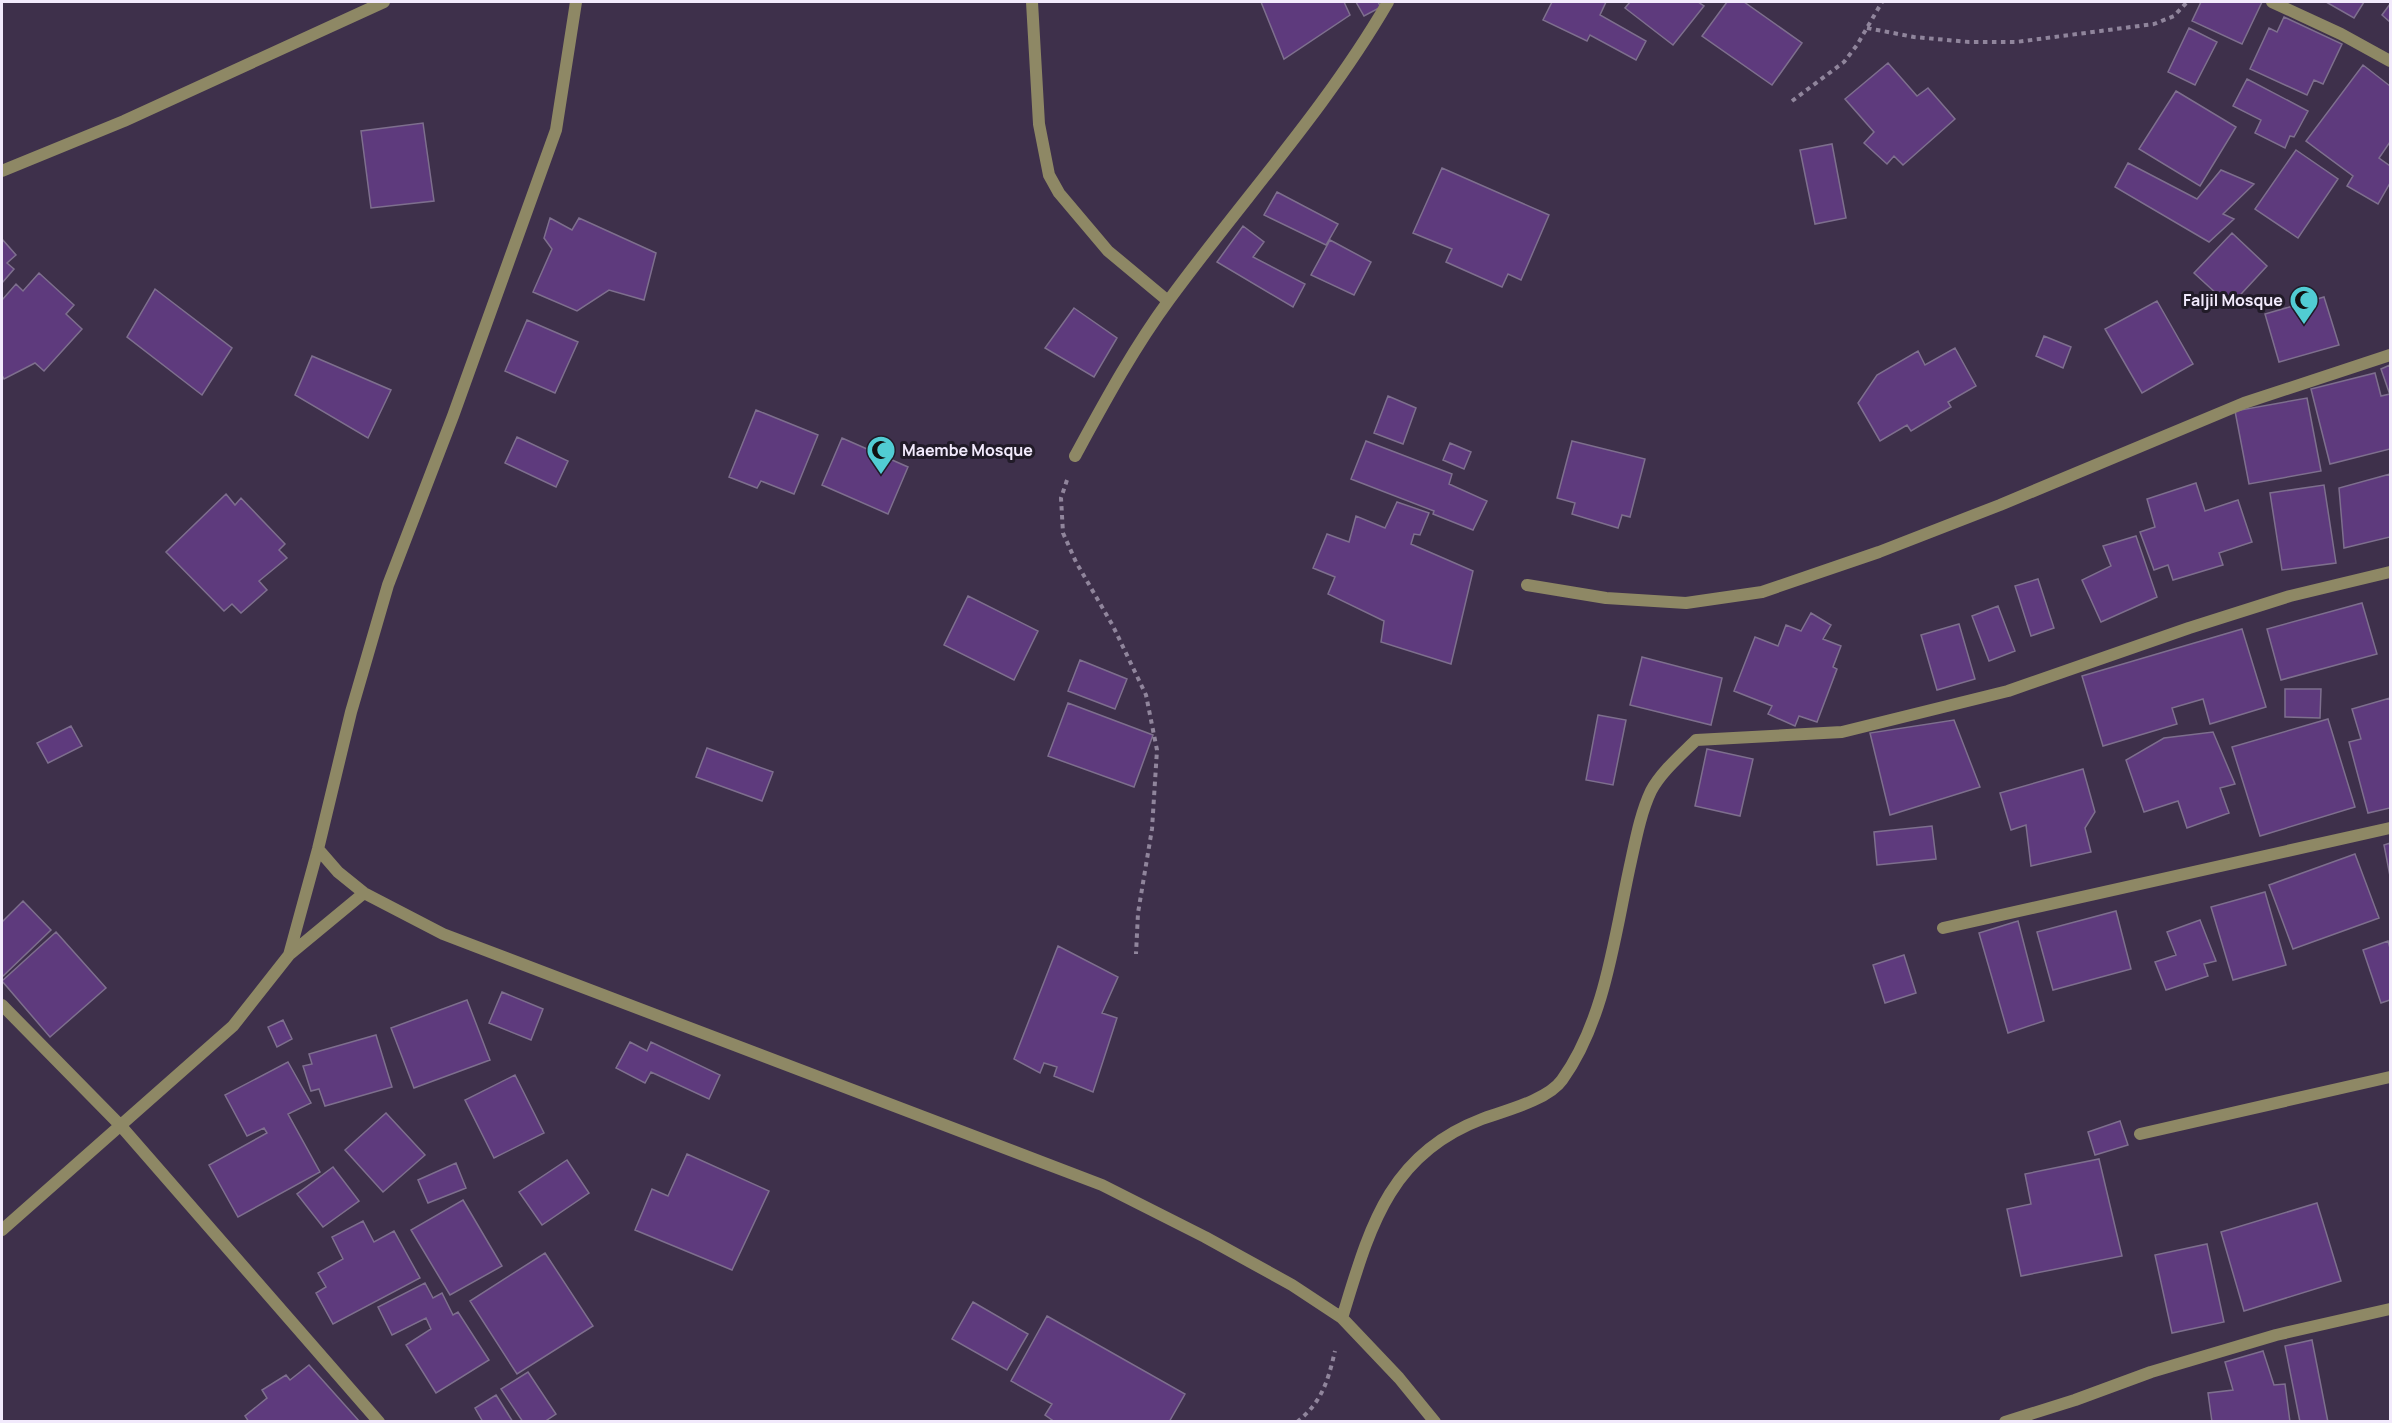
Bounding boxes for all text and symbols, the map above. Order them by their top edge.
mosque icon: Faljil Mosque [2288,284,2320,326]
place label: Faljil Mosque [2183,289,2283,311]
mosque icon: Maembe Mosque [865,434,897,476]
place label: Maembe Mosque [902,439,1033,461]

